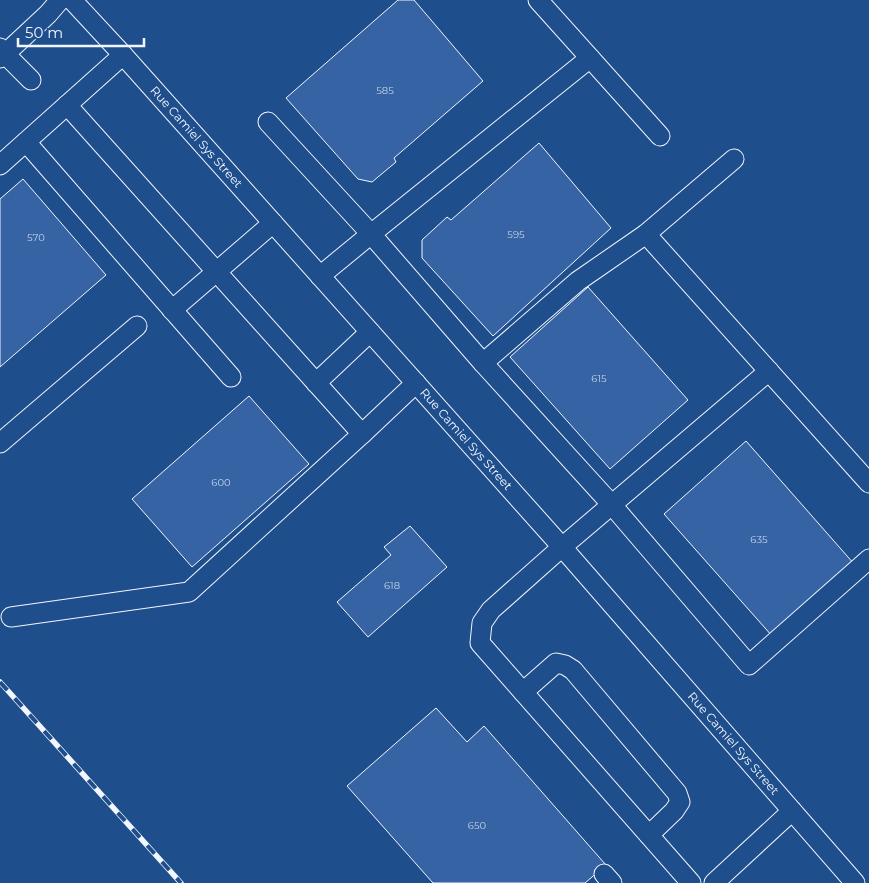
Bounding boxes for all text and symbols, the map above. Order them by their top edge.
scale bar [18,15,144,47]
text: 50 m [25,23,63,42]
street label: Rue Camiel Sys Street [147,83,246,191]
house number: 585 [376,84,394,97]
house number: 595 [507,228,525,241]
house number: 570 [27,231,45,244]
house number: 615 [591,372,607,385]
street label: Rue Camiel Sys Street [417,385,516,493]
house number: 600 [211,476,231,489]
house number: 635 [750,533,768,546]
house number: 618 [384,579,400,592]
street label: Rue Camiel Sys Street [685,689,783,798]
house number: 650 [468,819,487,832]

